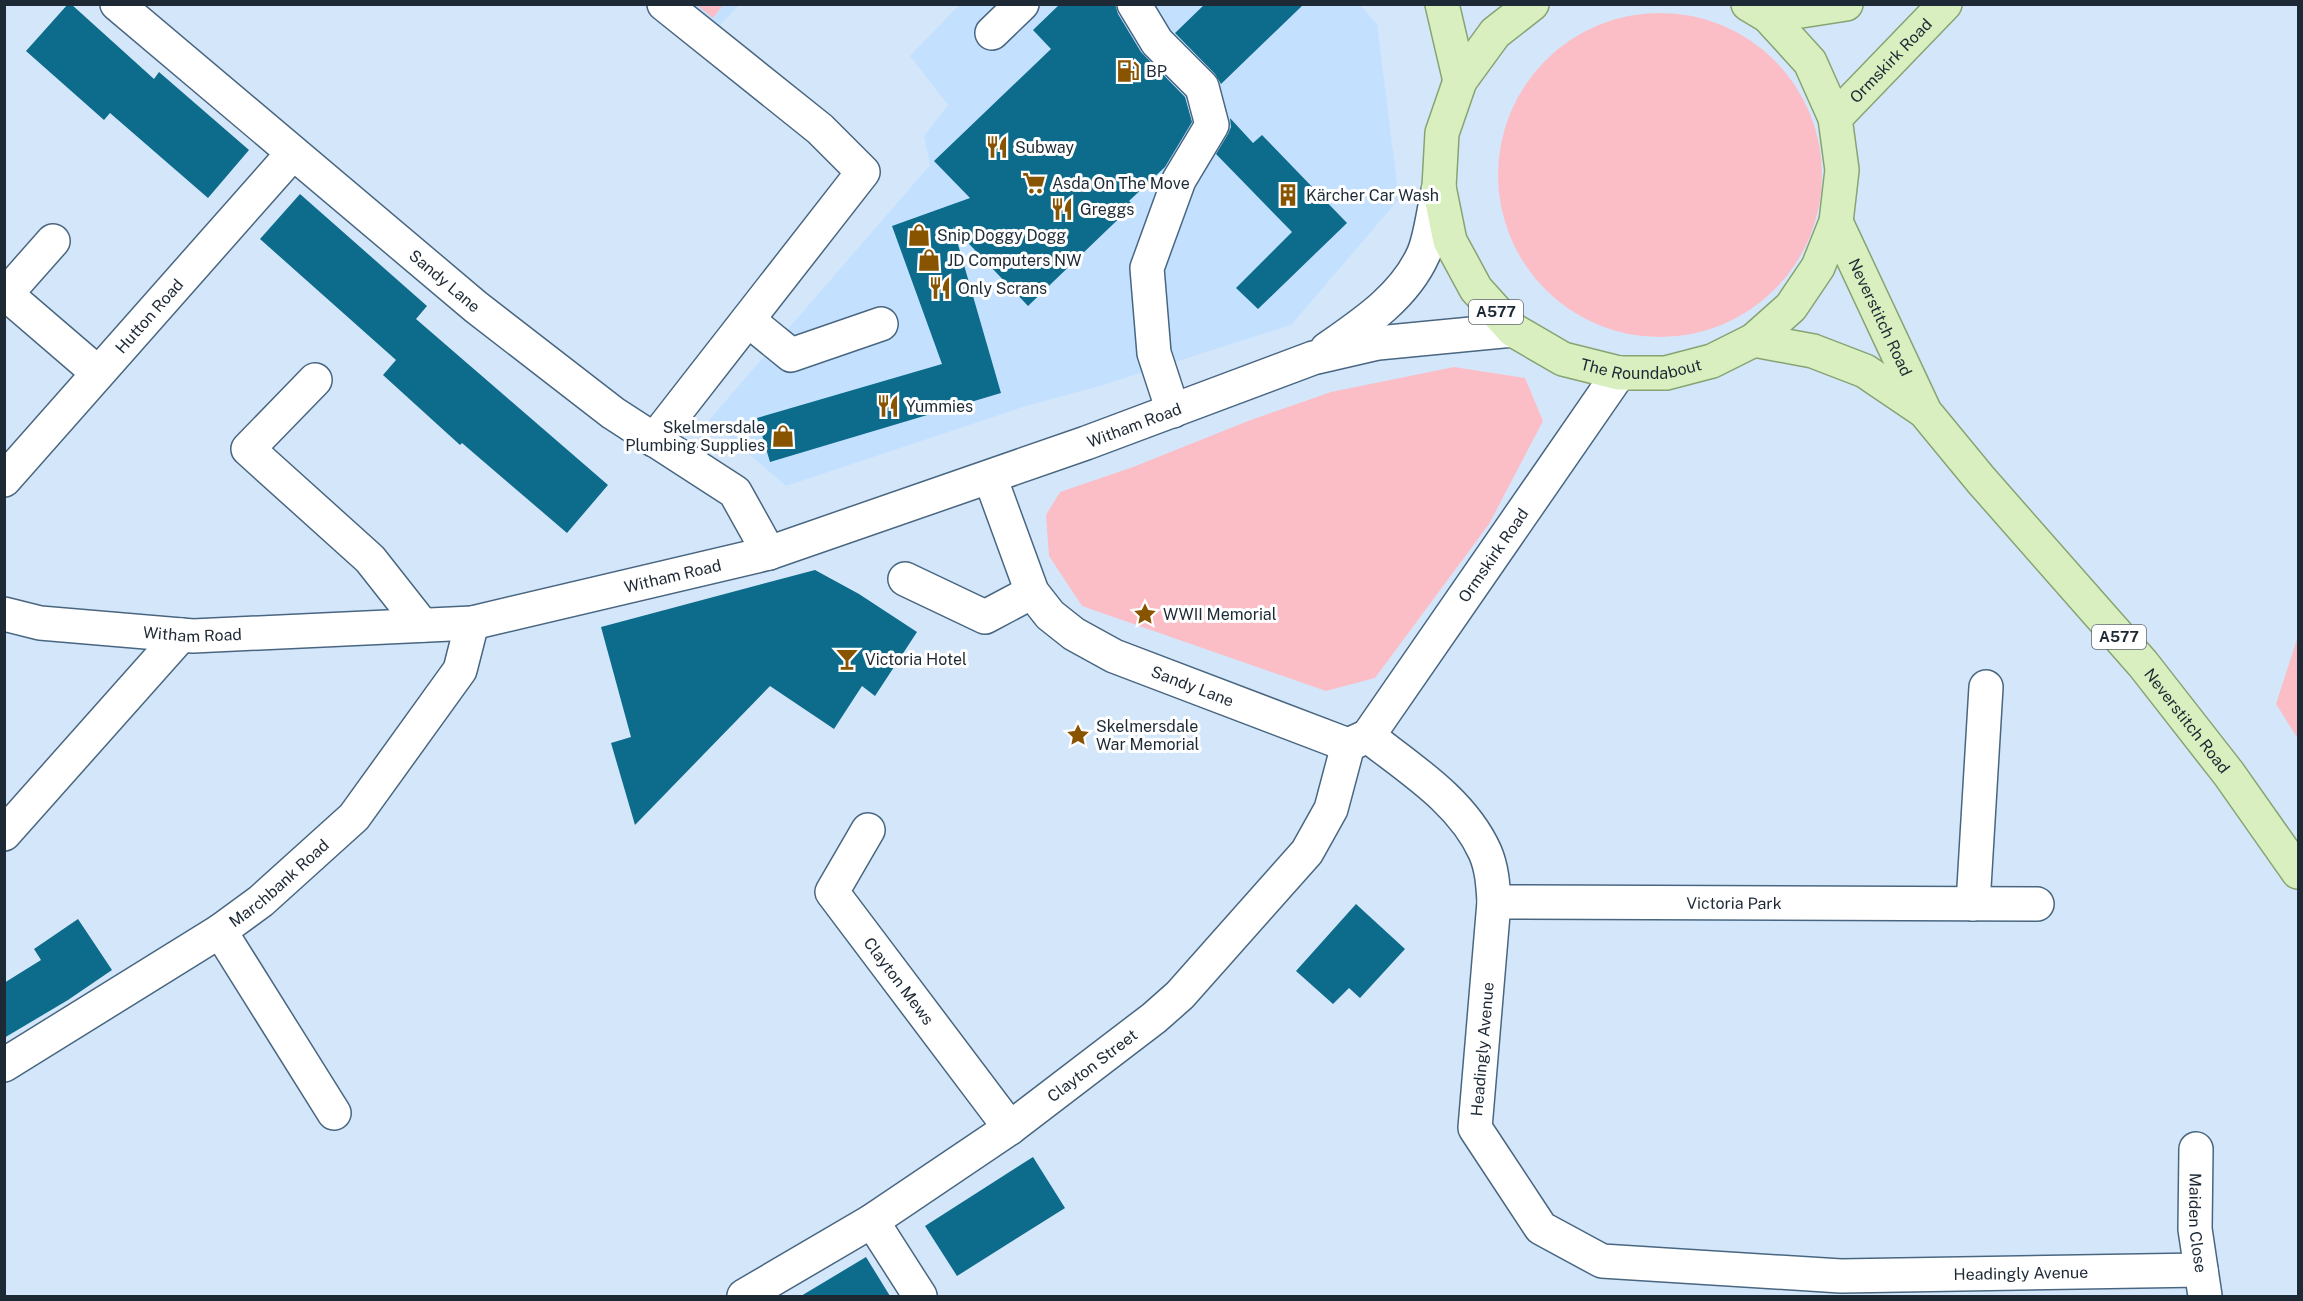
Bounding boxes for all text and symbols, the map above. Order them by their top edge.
street label: Ormskirk Road [1846,15,1936,107]
fuel station icon: BP [1115,58,1141,84]
place label: BP [1146,62,1167,81]
restaurant icon: Subway [984,134,1010,160]
place label: Subway [1015,138,1074,157]
supermarket icon: Asda On The Move [1021,170,1047,196]
place label: Asda On The Move [1052,174,1190,193]
building icon: Kärcher Car Wash [1275,182,1301,208]
place label: Kärcher Car Wash [1306,186,1439,205]
restaurant icon: Greggs [1049,196,1075,222]
place label: Greggs [1080,200,1134,219]
shop icon: Snip Doggy Dogg [906,222,932,248]
place label: Snip Doggy Dogg [937,226,1066,245]
street label: Sandy Lane [405,246,484,316]
shop icon: JD Computers NW [916,247,942,273]
place label: JD Computers NW [947,251,1081,270]
street label: Neverstitch Road [1844,255,1916,379]
street label: Hutton Road [111,275,187,357]
restaurant icon: Only Scrans [927,275,953,301]
place label: Only Scrans [958,279,1047,298]
road number: A577 [1469,300,1523,324]
street label: The Roundabout [1579,355,1704,383]
restaurant icon: Yummies [875,393,901,419]
place label: Yummies [906,397,973,416]
street label: Witham Road [1084,399,1184,452]
place label: Skelmersdale Plumbing Supplies [625,418,765,455]
shop icon: Skelmersdale Plumbing Supplies [770,423,796,449]
street label: Ormskirk Road [1454,505,1533,606]
street label: Witham Road [622,556,723,597]
place icon: WWII Memorial [1132,601,1158,627]
place label: WWII Memorial [1163,605,1277,624]
street label: Witham Road [142,623,242,646]
road number: A577 [2092,625,2146,649]
bar icon: Victoria Hotel [834,646,860,672]
place label: Victoria Hotel [865,650,967,669]
street label: Sandy Lane [1148,662,1236,711]
street label: Neverstitch Road [2140,665,2234,777]
place label: Skelmersdale War Memorial [1096,717,1200,754]
place icon: Skelmersdale War Memorial [1065,722,1091,748]
street label: Marchbank Road [225,836,333,931]
street label: Victoria Park [1686,894,1782,913]
street label: Clayton Mews [860,934,938,1029]
street label: Headingly Avenue [1467,981,1498,1117]
street label: Clayton Street [1044,1025,1141,1106]
street label: Maiden Close [2185,1173,2210,1274]
street label: Headingly Avenue [1953,1263,2089,1284]

